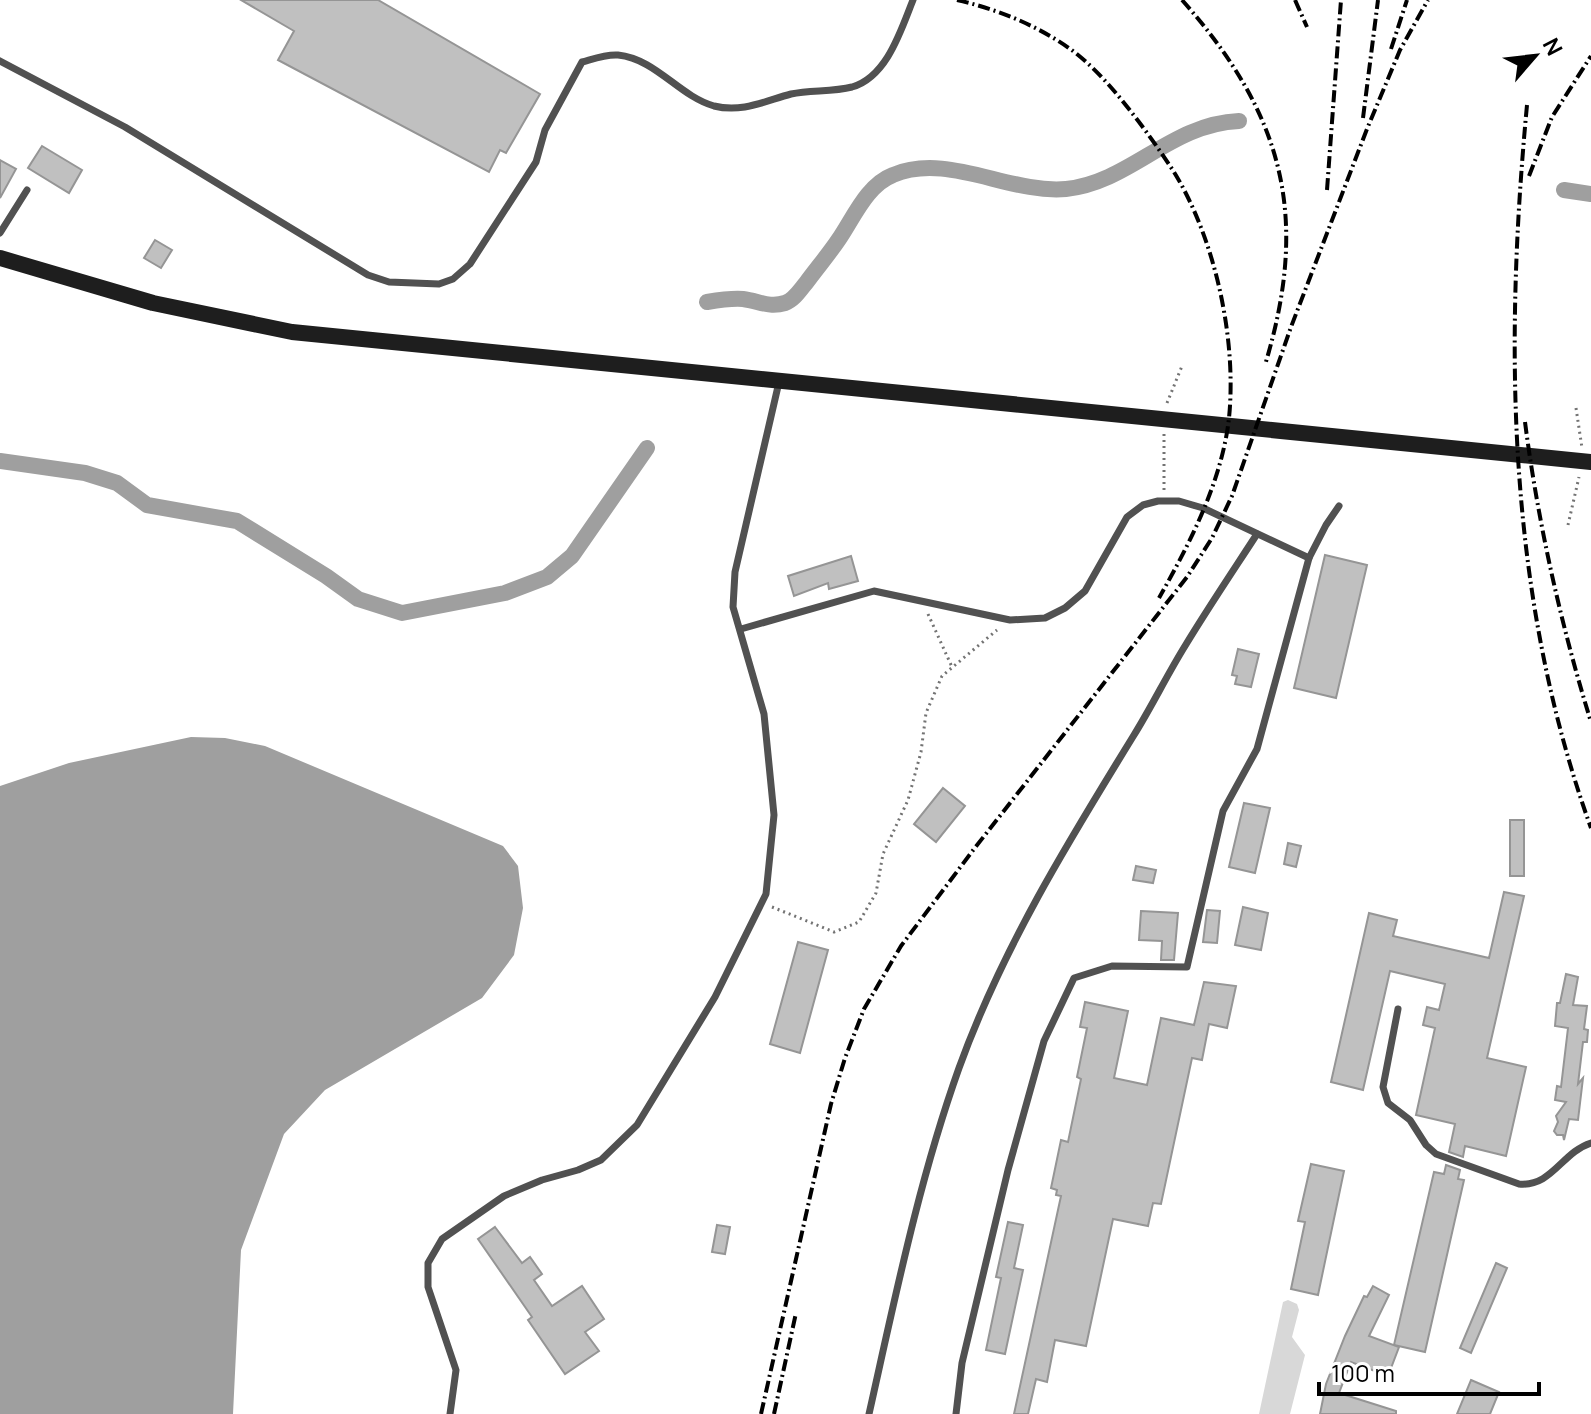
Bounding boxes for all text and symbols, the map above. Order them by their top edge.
north arrow [1495,16,1575,96]
text: N [1536,33,1570,61]
scale bar [1319,1346,1539,1396]
text: 100 m [1331,1356,1395,1389]

